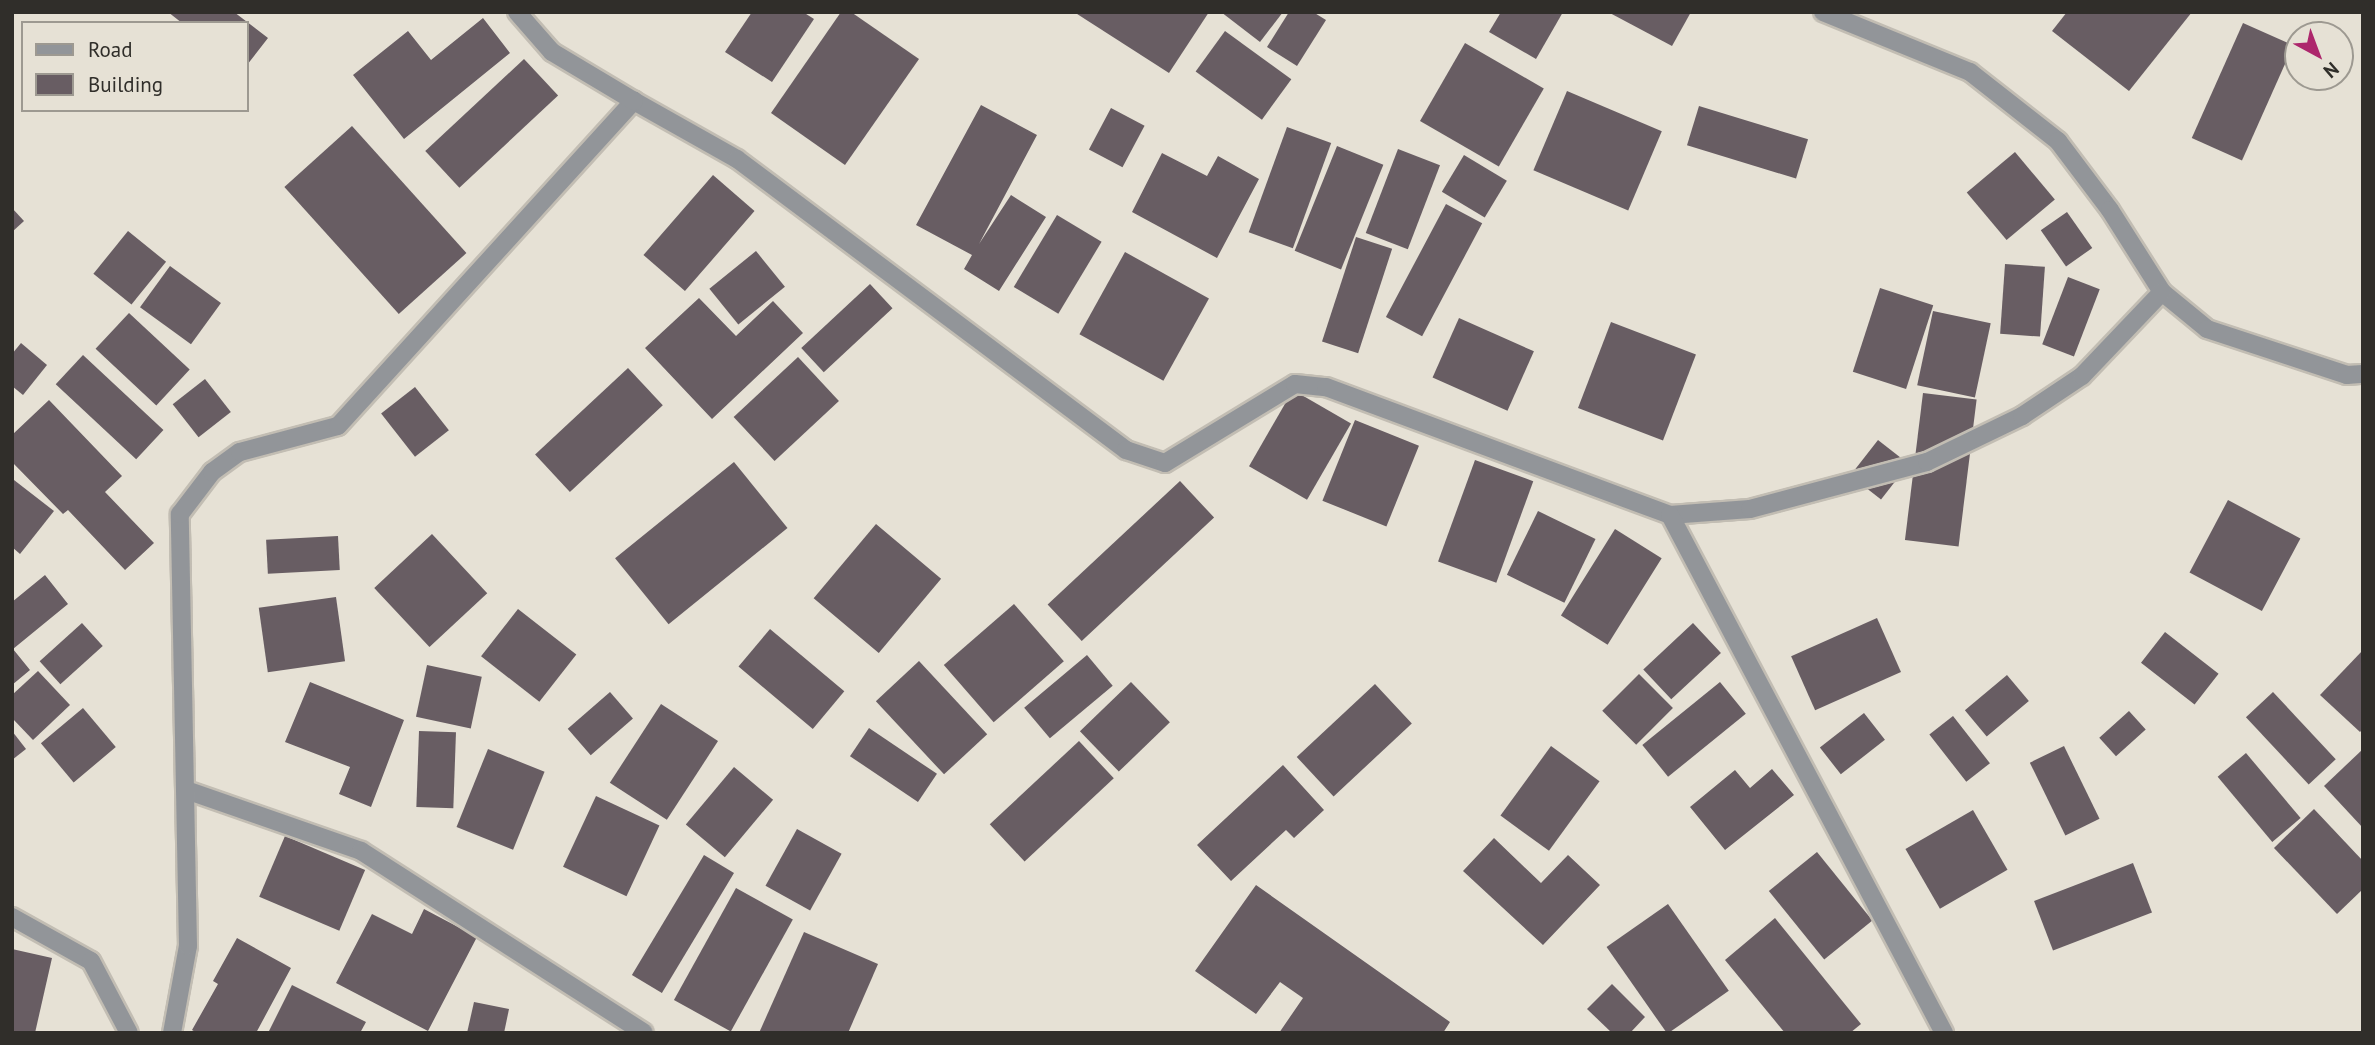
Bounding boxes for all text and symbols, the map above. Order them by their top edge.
legend [21,21,248,112]
north arrow [2284,21,2354,91]
text: Road [88,36,132,63]
text: N [2319,57,2344,83]
text: Building [88,71,163,98]

